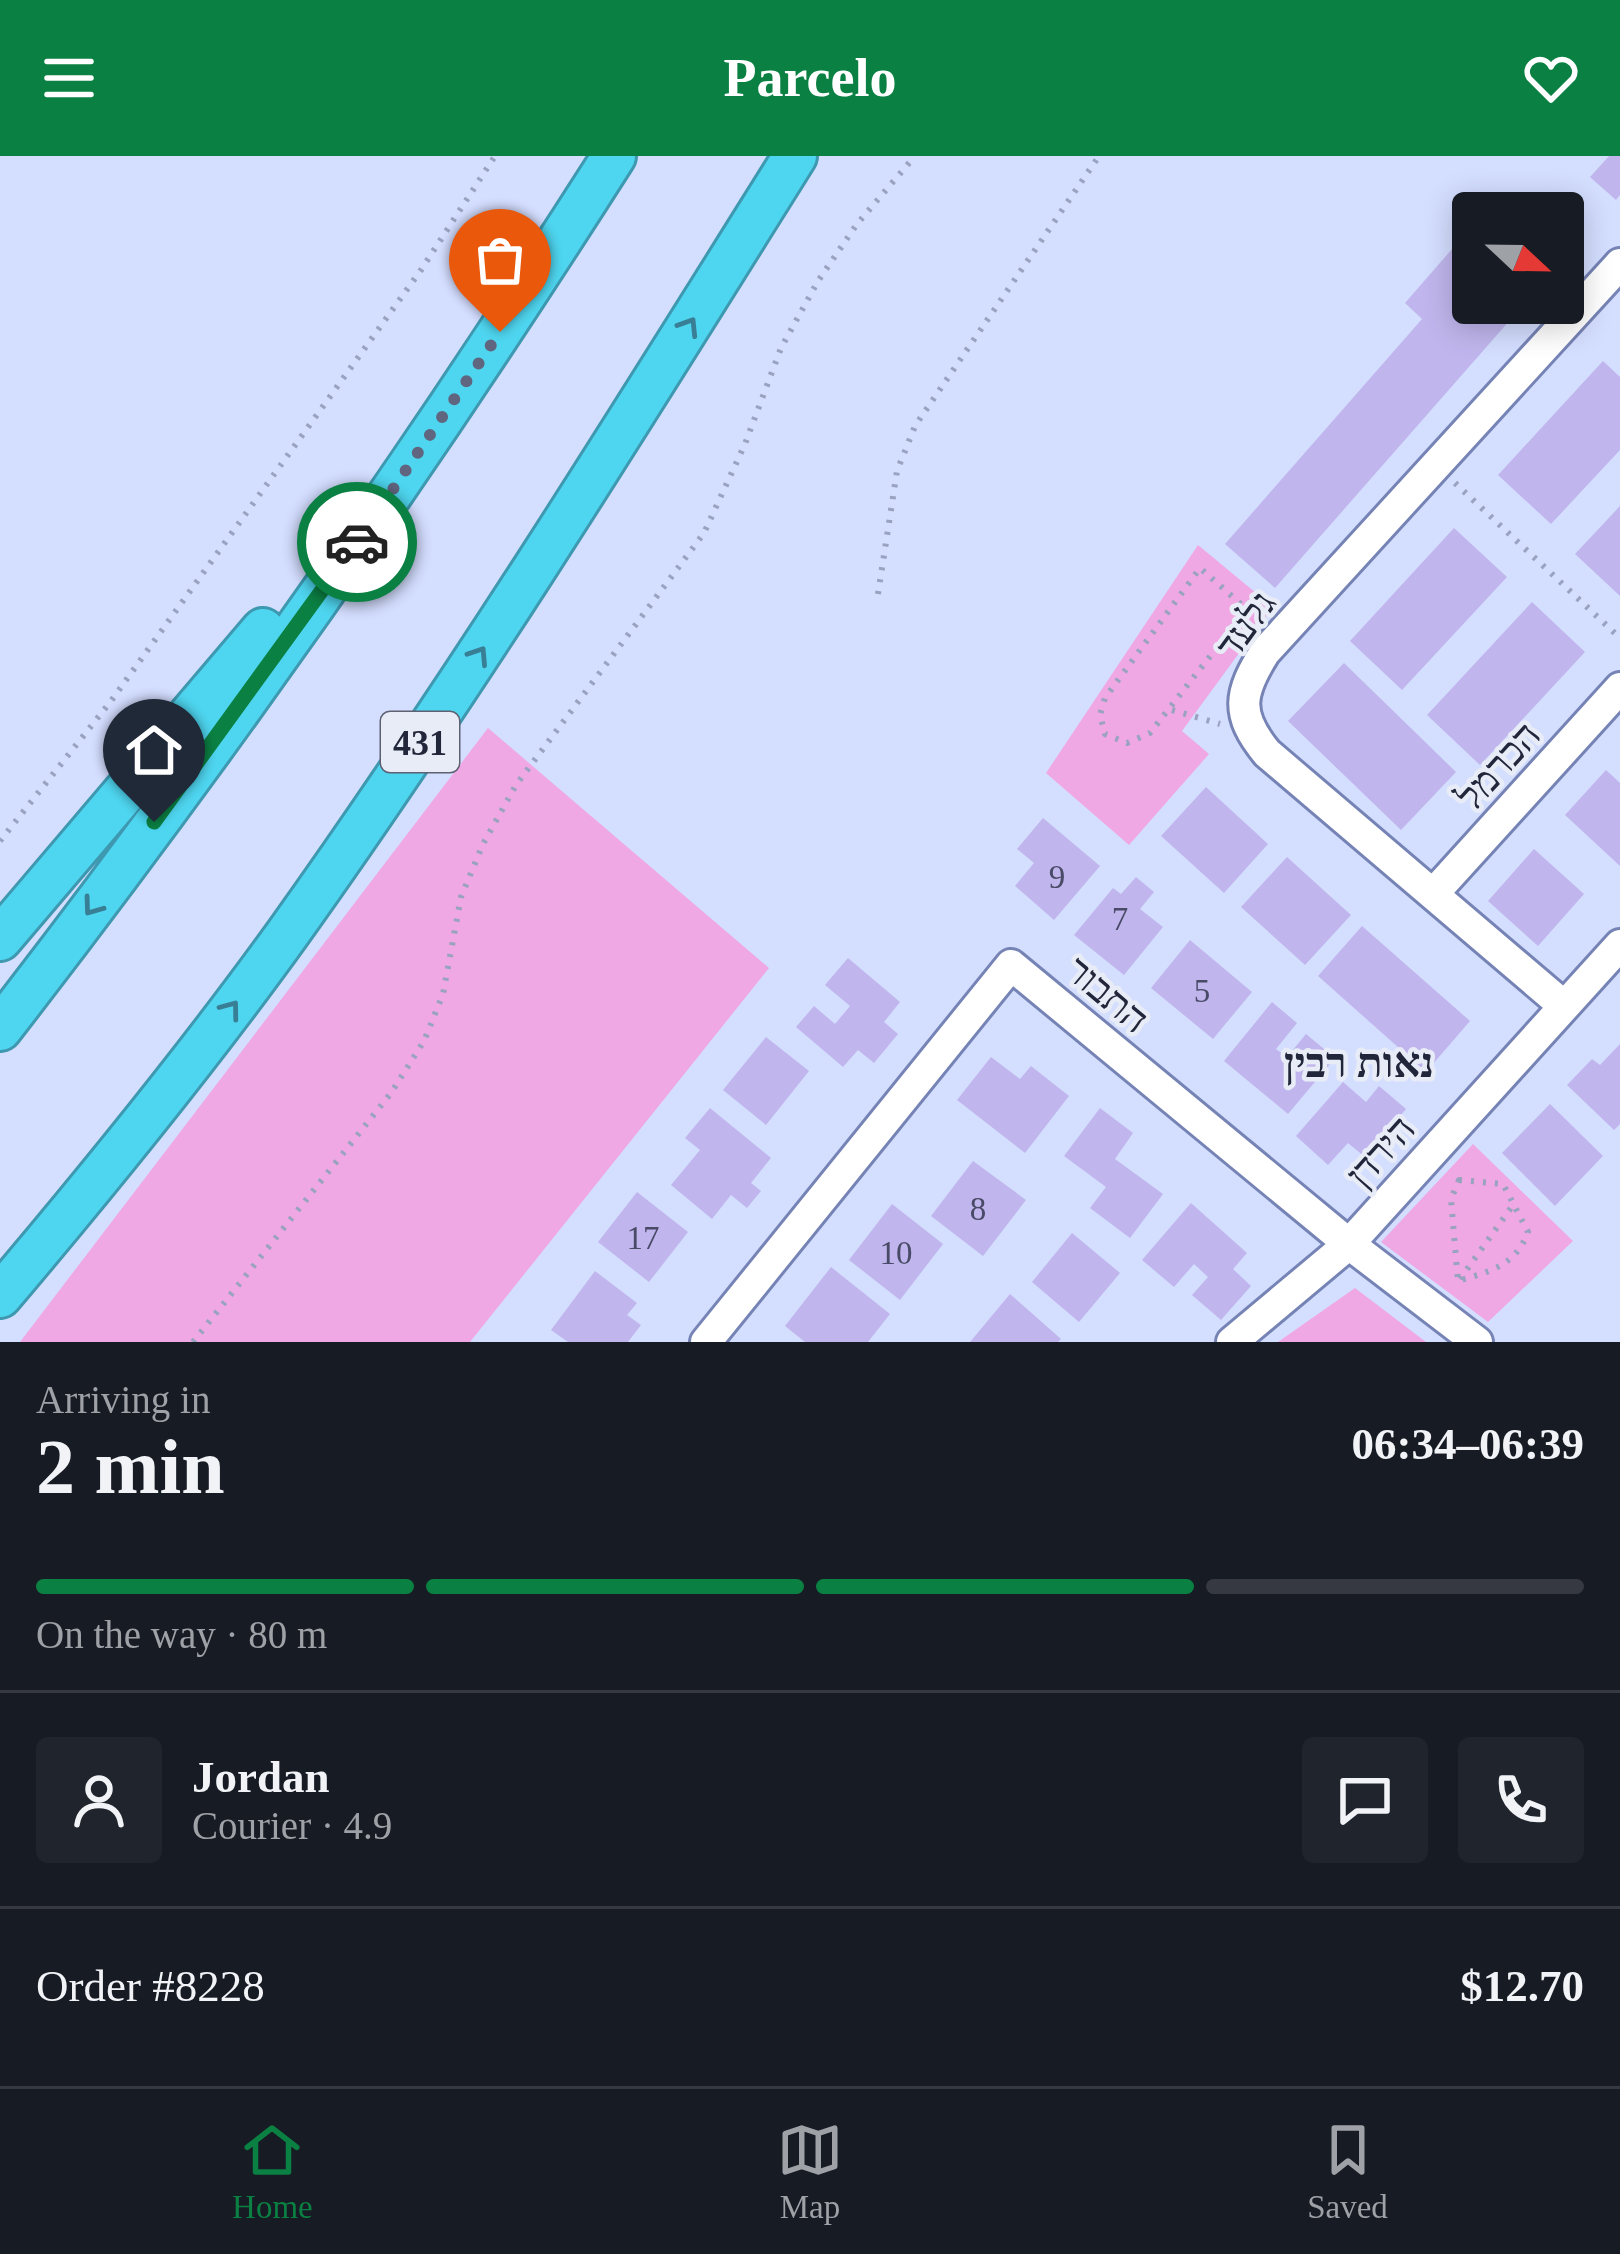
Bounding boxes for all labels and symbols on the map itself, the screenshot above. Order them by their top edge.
north arrow [1452,192,1584,324]
pin [449,209,551,332]
one-way arrow [674,317,697,339]
courier [297,482,417,602]
street label: גלעד [1207,583,1284,666]
one-way arrow [465,646,488,668]
pin [103,699,205,822]
road number: 431 [381,712,459,772]
street label: הכרמל [1448,713,1548,818]
house number: 9 [1049,859,1065,895]
one-way arrow [84,894,106,916]
house number: 7 [1112,901,1128,937]
street label: התבור [1058,948,1158,1041]
house number: 5 [1194,973,1210,1009]
one-way arrow [217,1000,239,1022]
district label: נאות רבין [1284,1040,1434,1086]
street label: הירדן [1337,1107,1423,1196]
house number: 8 [970,1191,986,1227]
house number: 17 [627,1220,660,1256]
house number: 10 [880,1235,913,1271]

